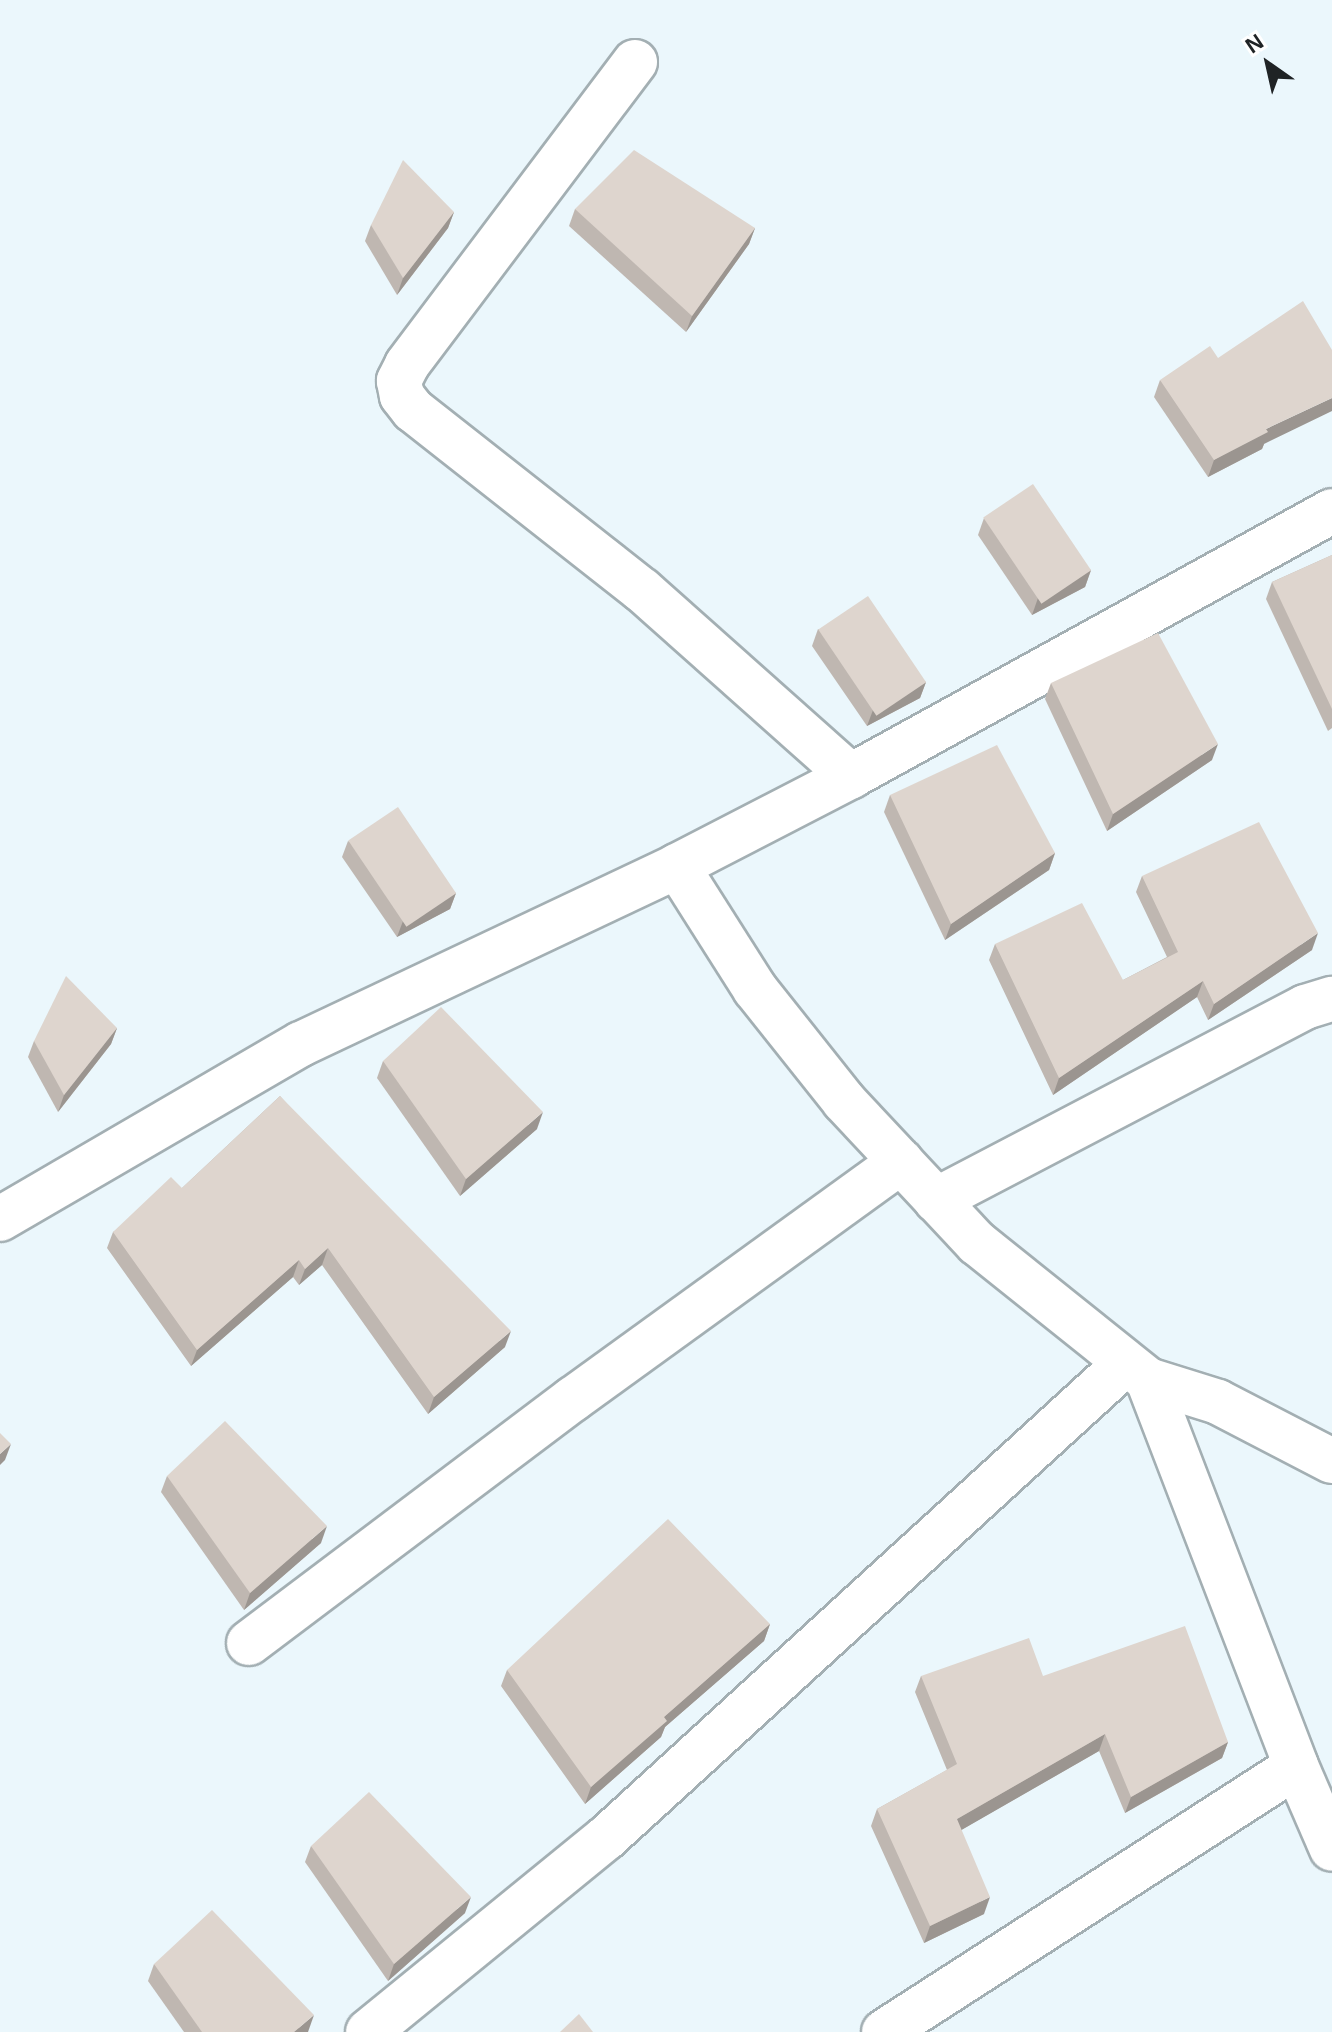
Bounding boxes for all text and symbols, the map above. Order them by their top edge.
north arrow [1228,24,1308,104]
text: N [1241,29,1268,58]

